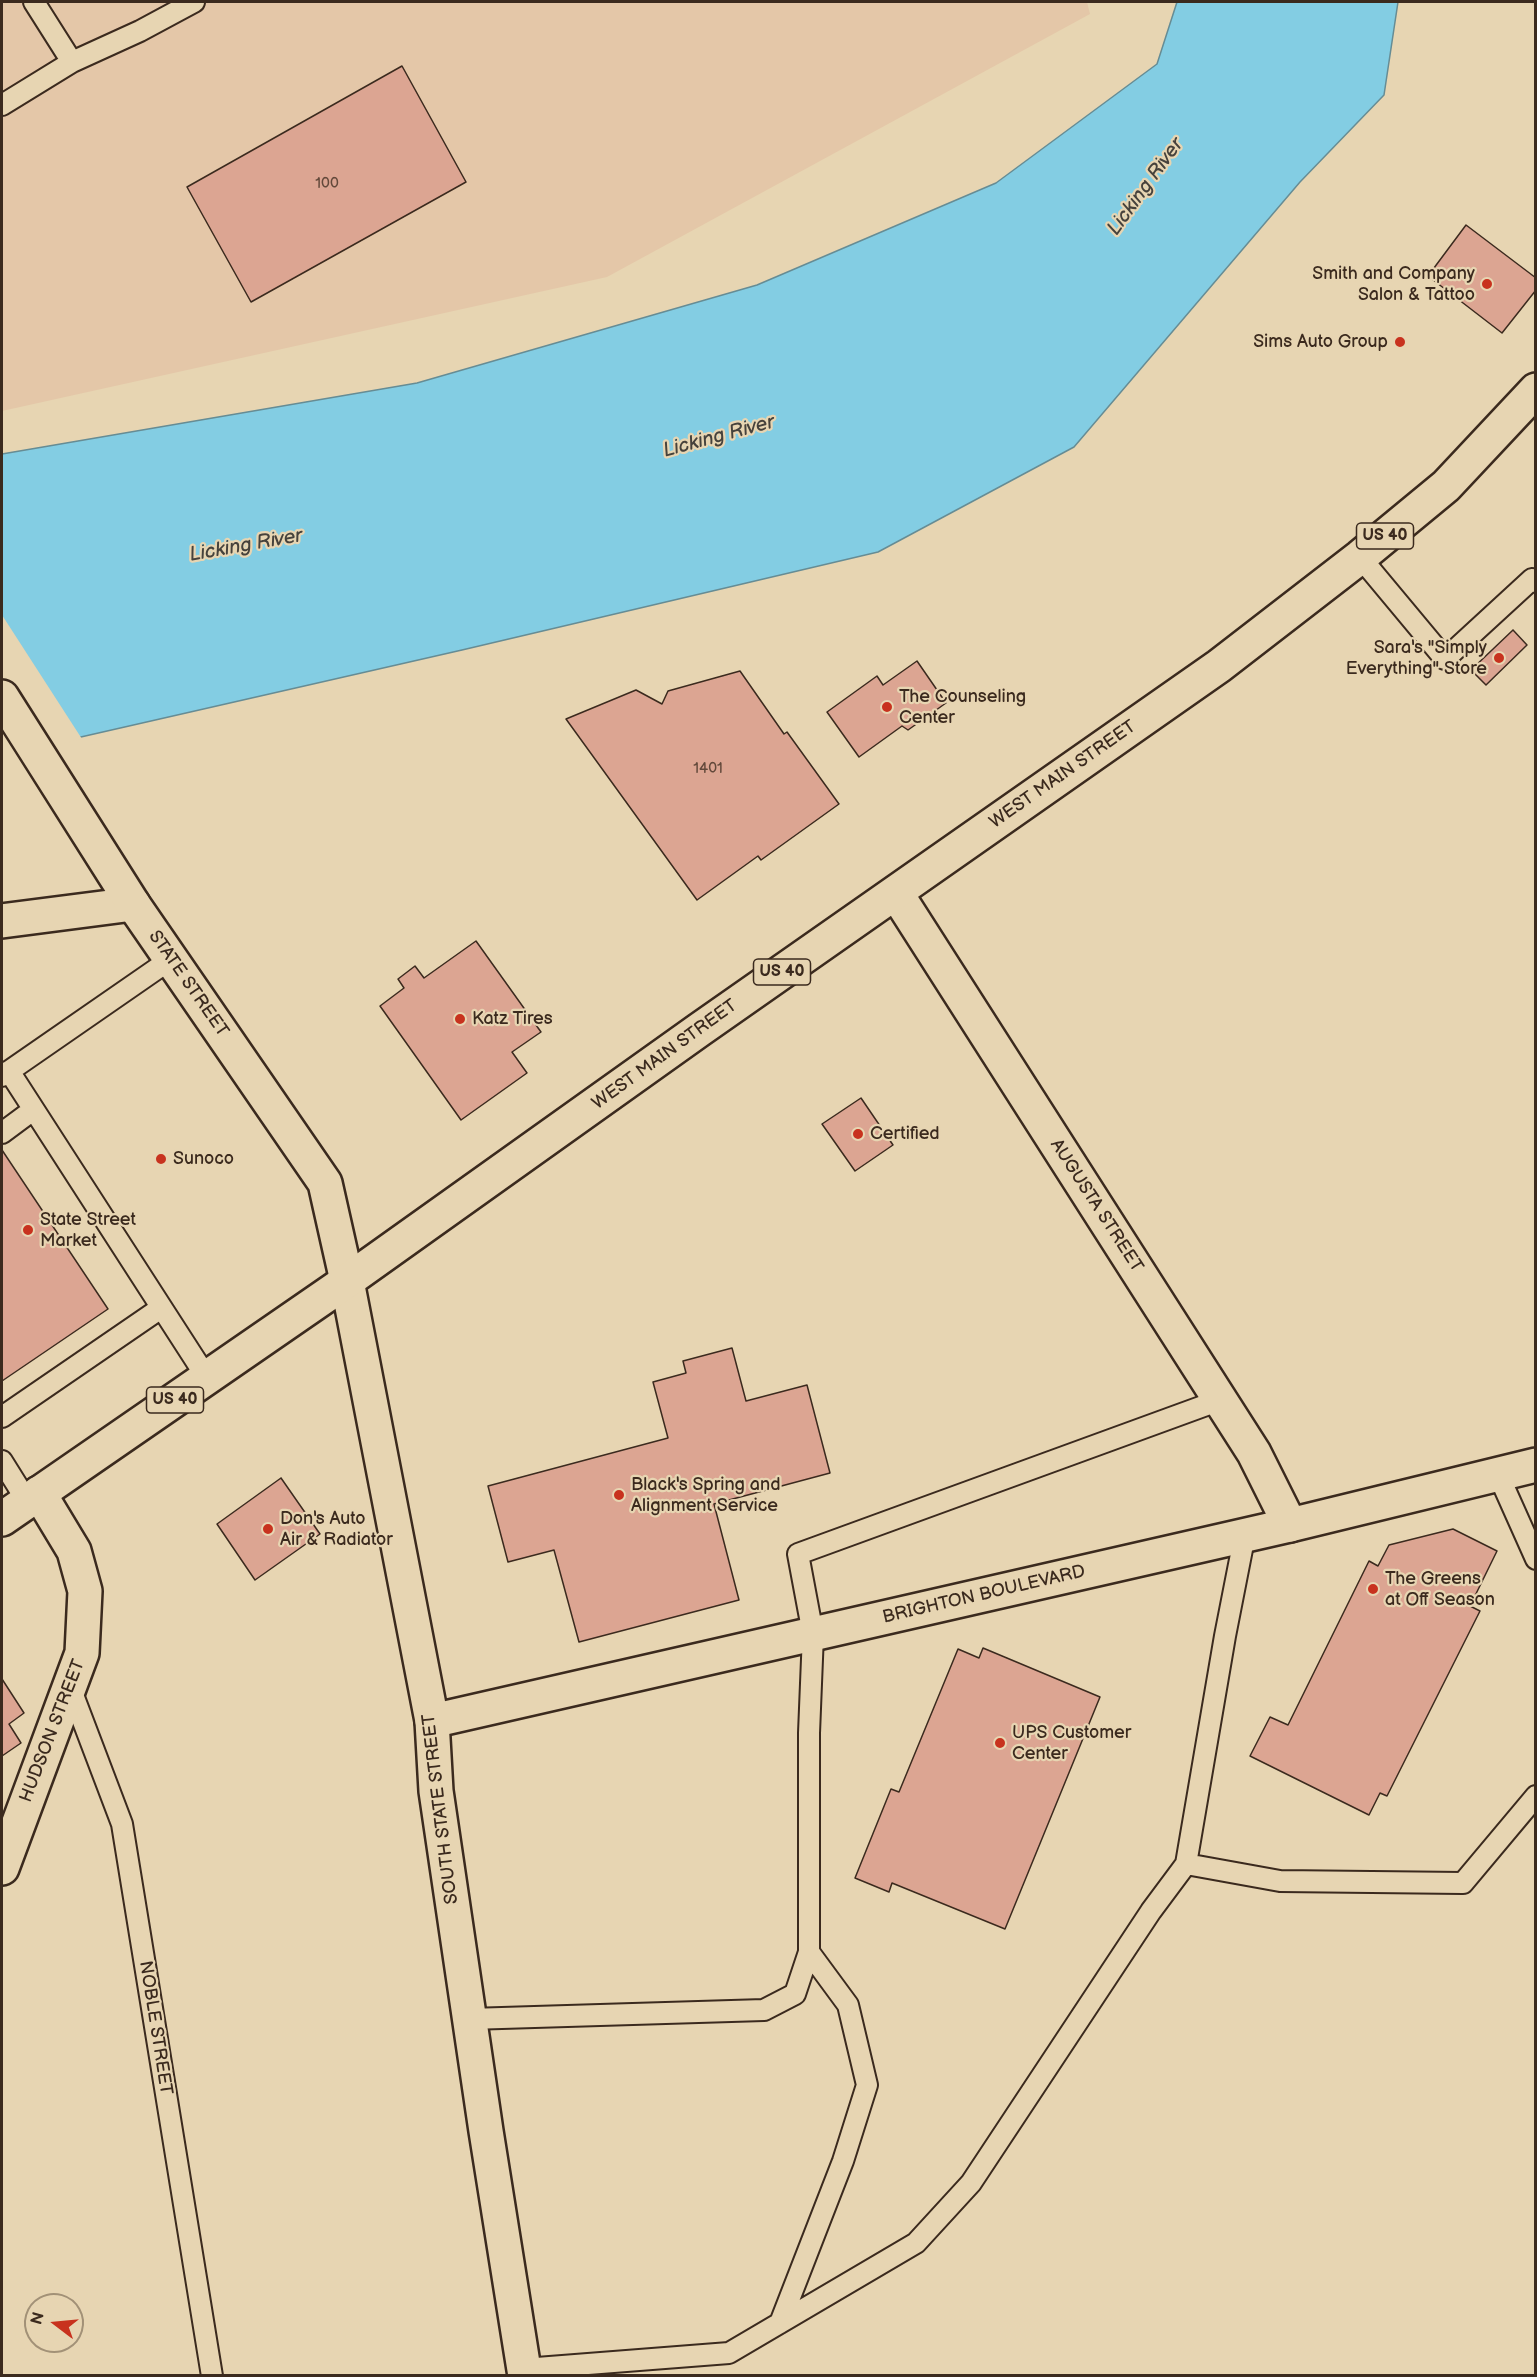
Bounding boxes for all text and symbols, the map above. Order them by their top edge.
water label: Licking River [1103,134,1189,240]
house number: 100 [315,175,339,193]
place label: Smith and Company Salon & Tattoo [1312,263,1475,306]
marker: Smith and Company Salon & Tattoo [1480,277,1494,291]
place label: Sims Auto Group [1253,331,1388,353]
marker: Sims Auto Group [1393,335,1407,349]
water label: Licking River [661,411,777,463]
road number: US 40 [1356,523,1414,549]
water label: Licking River [188,524,304,568]
place label: Sara's "Simply Everything" Store [1346,637,1487,680]
marker: Sara's "Simply Everything" Store [1492,651,1506,665]
place label: The Counseling Center [899,686,1026,728]
marker: The Counseling Center [880,700,894,714]
street label: WEST MAIN STREET [986,716,1140,834]
house number: 1401 [693,760,723,778]
street label: STATE STREET [143,927,233,1041]
road number: US 40 [754,959,810,985]
street label: WEST MAIN STREET [588,995,742,1115]
place label: Katz Tires [472,1008,553,1030]
marker: Katz Tires [453,1012,467,1026]
place label: Certified [870,1123,940,1145]
marker: Certified [851,1127,865,1141]
street label: AUGUSTA STREET [1045,1135,1147,1277]
place label: Sunoco [173,1148,234,1170]
marker: Sunoco [154,1152,168,1166]
place label: State Street Market [40,1209,136,1252]
marker: State Street Market [21,1223,35,1237]
road number: US 40 [146,1387,204,1413]
place label: Black's Spring and Alignment Service [631,1474,780,1516]
marker: Black's Spring and Alignment Service [612,1488,626,1502]
place label: Don's Auto Air & Radiator [280,1508,393,1550]
marker: Don's Auto Air & Radiator [261,1522,275,1536]
street label: BRIGHTON BOULEVARD [881,1561,1087,1629]
place label: The Greens at Off Season [1385,1568,1495,1610]
marker: The Greens at Off Season [1366,1582,1380,1596]
street label: HUDSON STREET [16,1657,90,1805]
street label: SOUTH STATE STREET [419,1713,463,1905]
place label: UPS Customer Center [1012,1722,1131,1764]
marker: UPS Customer Center [993,1736,1007,1750]
street label: NOBLE STREET [134,1959,176,2097]
north arrow [24,2293,84,2353]
text: N [27,2310,49,2327]

